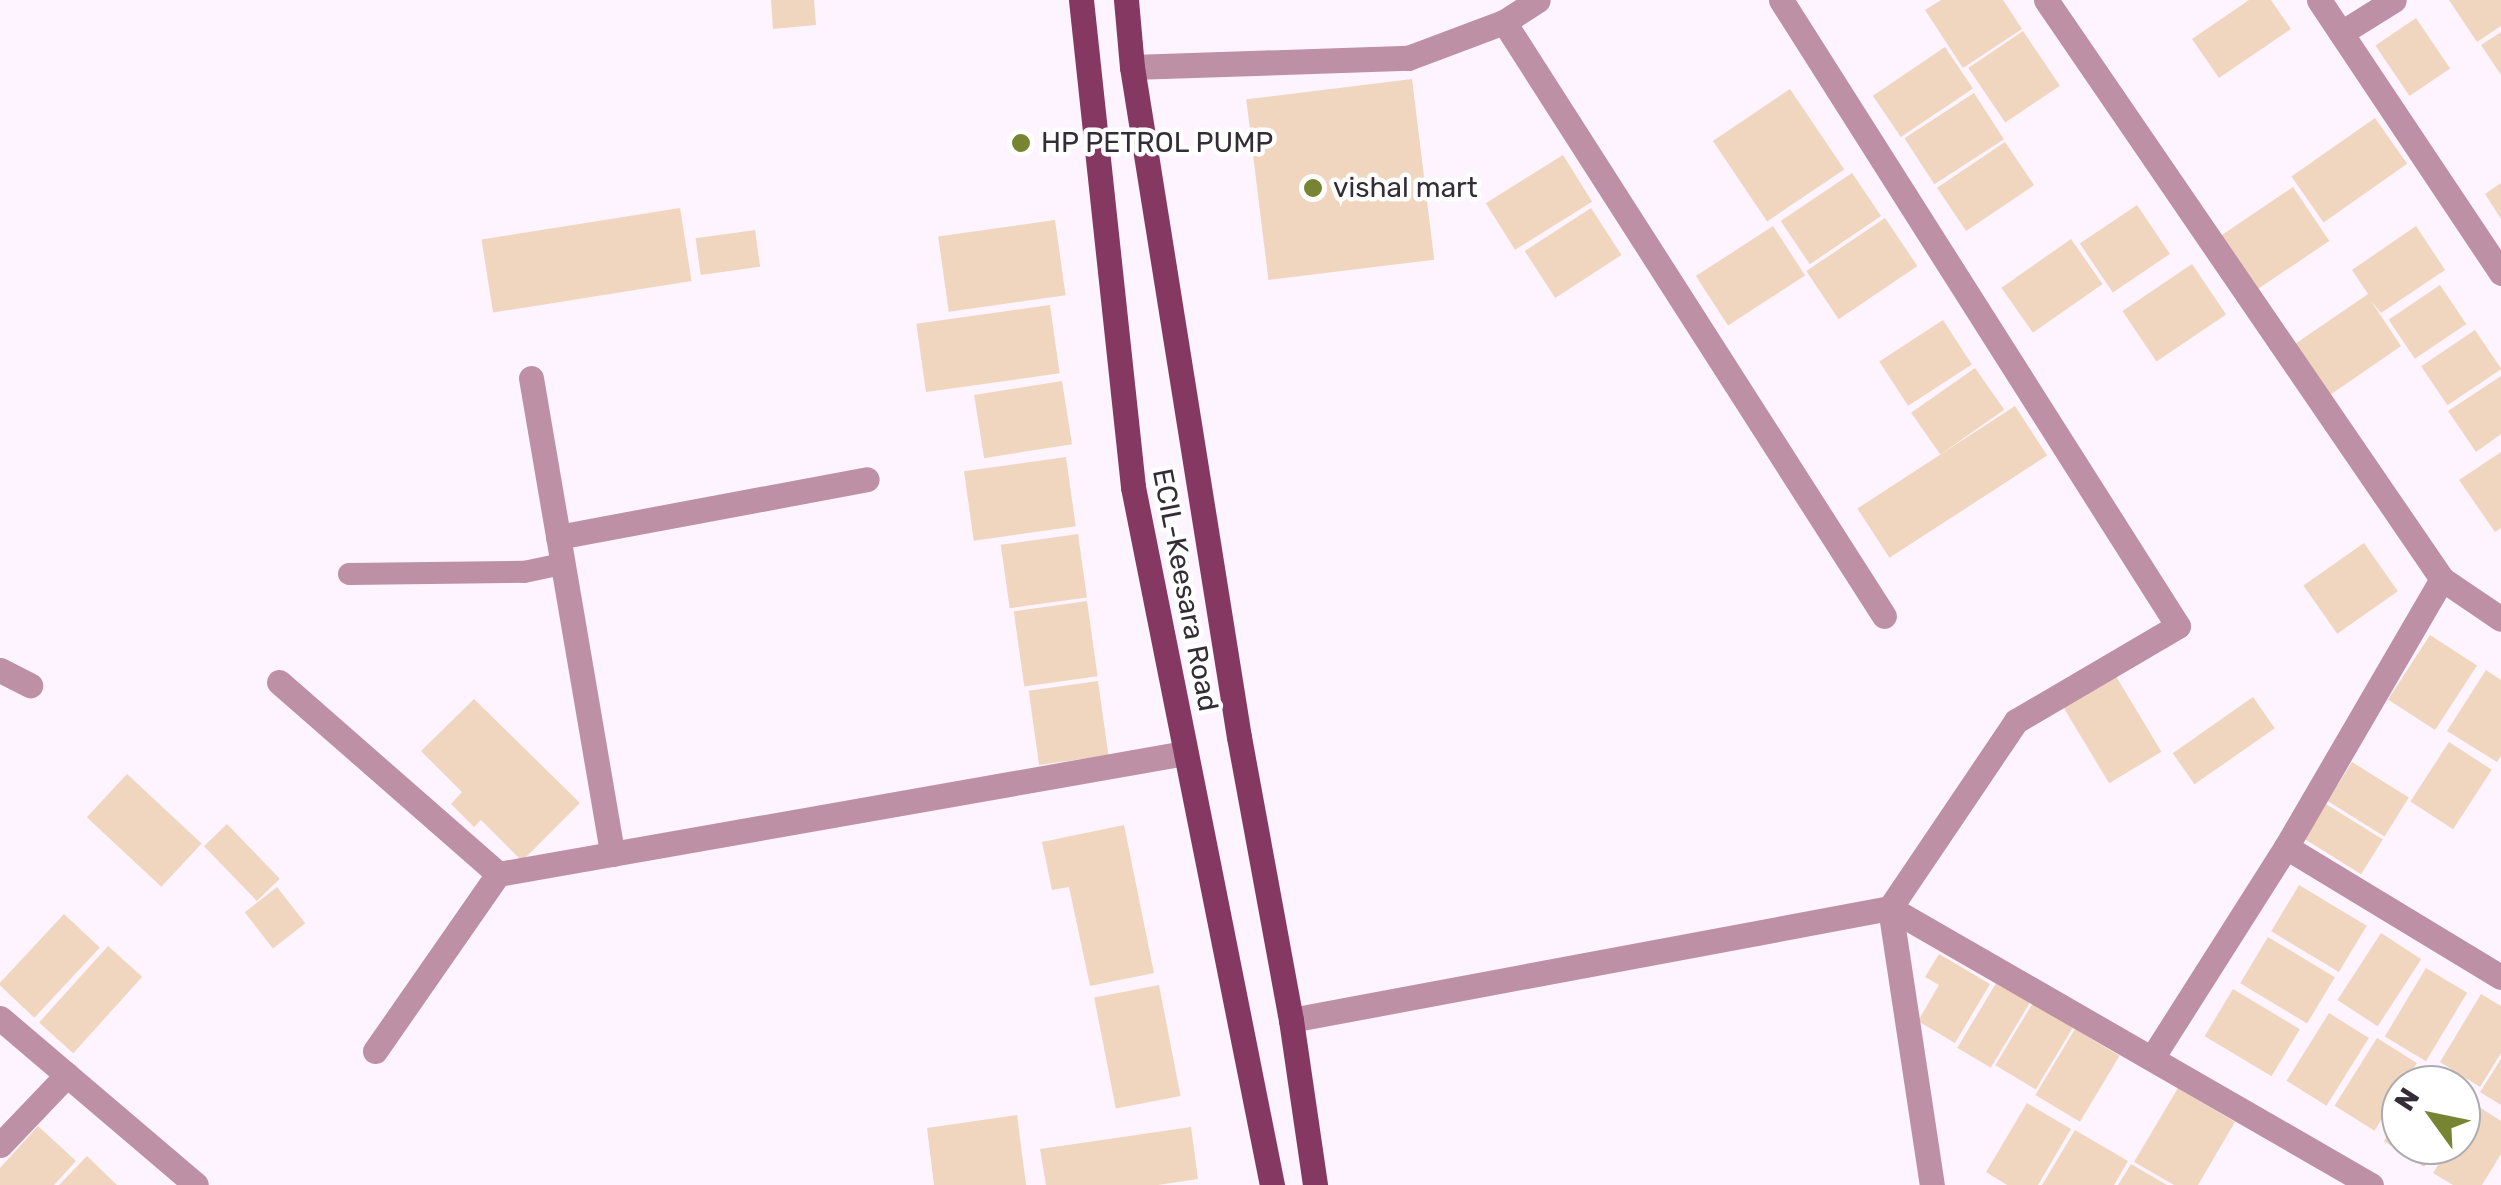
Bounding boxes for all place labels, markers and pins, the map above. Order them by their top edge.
place label: HP PETROL PUMP [1041,126,1275,160]
marker: HP PETROL PUMP [1010,132,1032,154]
place label: vishal mart [1333,171,1478,205]
marker: vishal mart [1302,177,1324,199]

